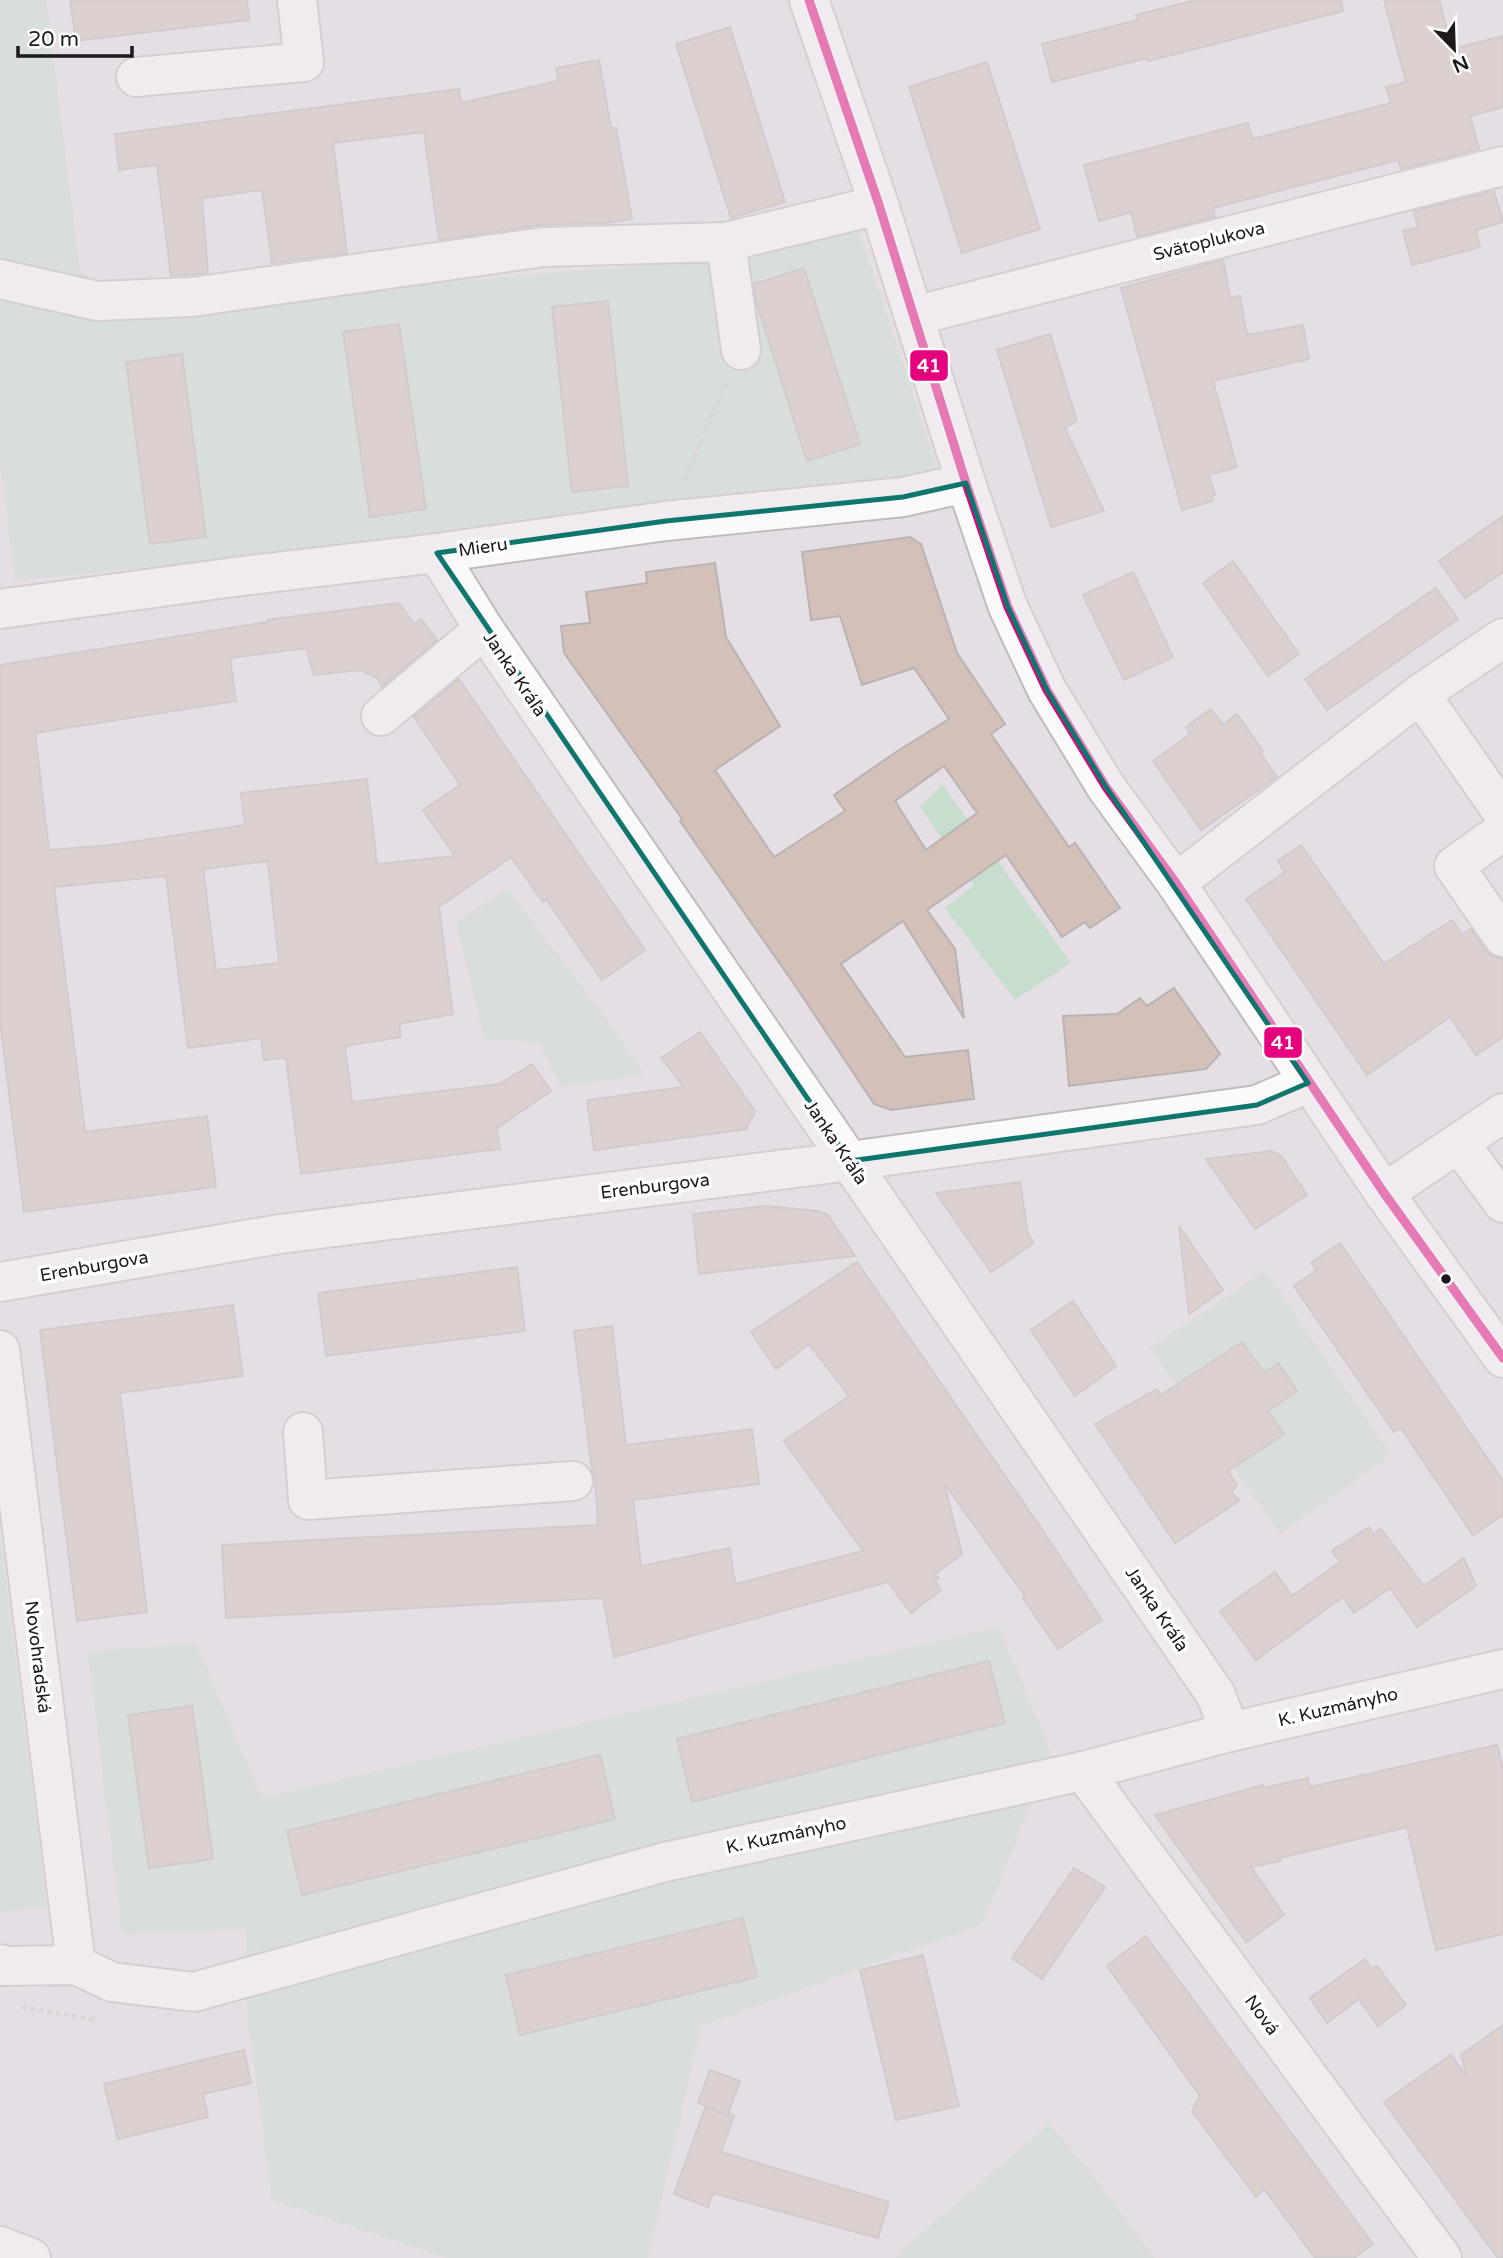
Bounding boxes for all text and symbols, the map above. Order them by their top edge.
scale bar [18,14,131,58]
north arrow [1419,14,1489,84]
text: 20 m [28,27,79,52]
text: N [1449,51,1472,77]
street label: Svätoplukova [1151,216,1267,266]
line badge: 41 [909,349,949,382]
text: 41 [917,355,941,377]
street label: Mieru [457,533,509,561]
street label: Janka Kráľa [479,627,551,721]
line badge: 41 [1263,1026,1303,1059]
text: 41 [1271,1032,1295,1054]
street label: Janka Kráľa [800,1095,872,1189]
street label: Erenburgova [599,1168,711,1204]
street label: Erenburgova [38,1246,150,1286]
unlabelled marker [1439,1272,1453,1286]
street label: Janka Kráľa [1121,1562,1193,1656]
street label: Novohradská [20,1600,56,1714]
street label: K. Kuzmányho [1276,1683,1400,1731]
street label: K. Kuzmányho [724,1812,848,1858]
street label: Nová [1240,1991,1284,2039]

